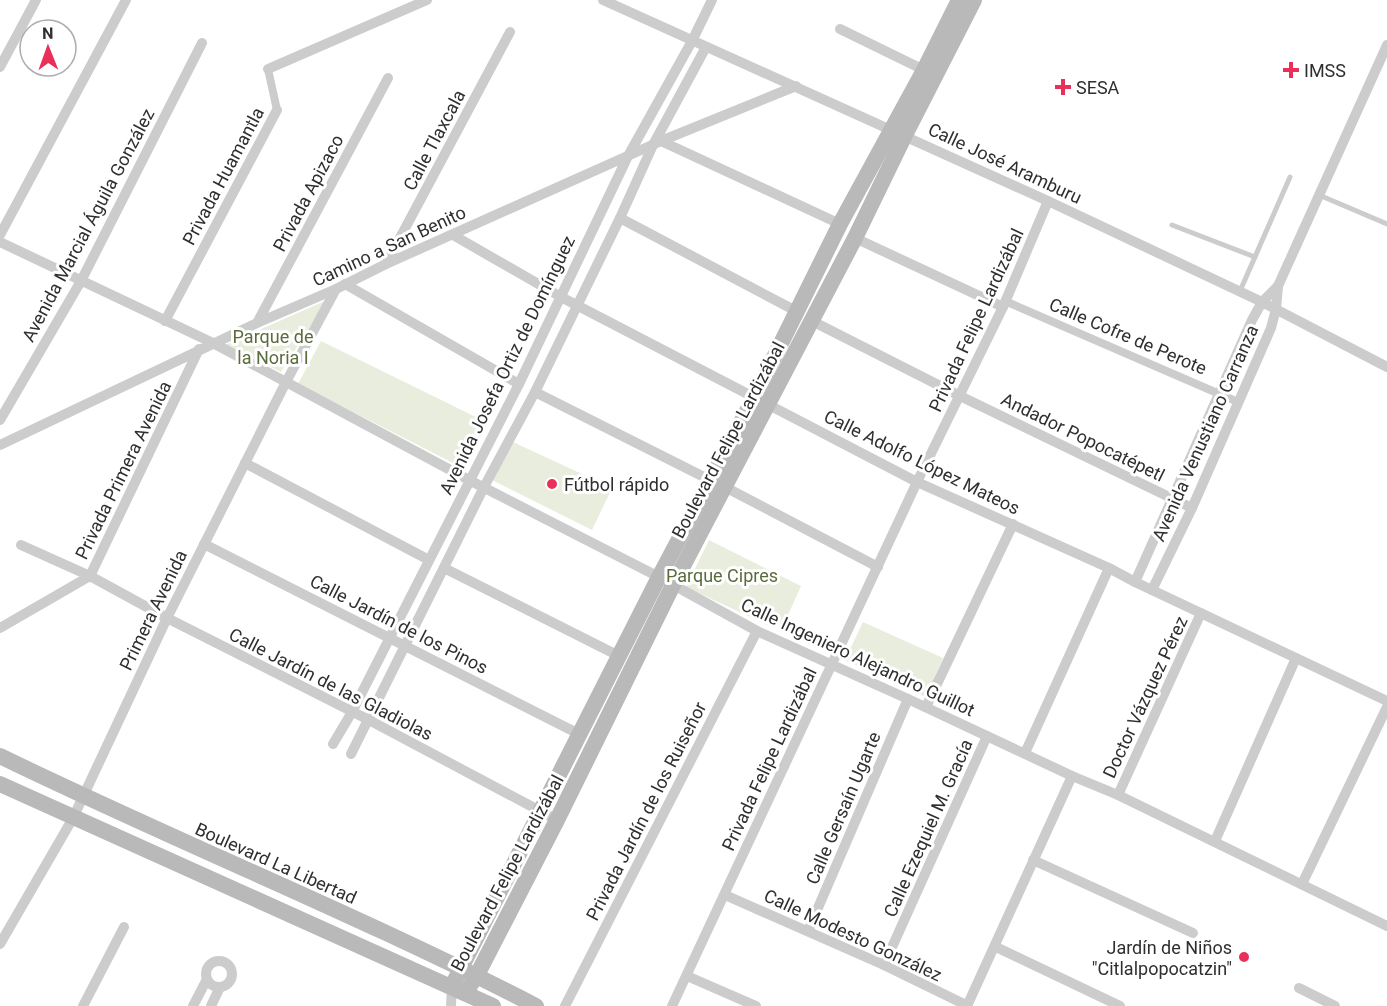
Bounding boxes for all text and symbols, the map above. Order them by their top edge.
north arrow [18,18,78,78]
text: N [42,24,54,43]
place label: IMSS [1304,60,1346,81]
marker: IMSS [1282,61,1300,79]
place label: SESA [1076,77,1120,98]
marker: SESA [1054,78,1072,96]
street label: Calle Tlaxcala [399,86,469,194]
street label: Privada Huamantla [178,104,268,248]
street label: Avenida Marcial Águila González [17,105,159,345]
street label: Calle José Aramburu [925,118,1085,208]
street label: Privada Apizaco [268,131,348,255]
street label: Camino a San Benito [309,201,469,291]
street label: Privada Felipe Lardizábal [924,225,1028,415]
street label: Avenida Josefa Ortiz de Domínguez [435,232,579,498]
street label: Calle Cofre de Perote [1046,293,1210,379]
street label: Avenida Venustiano Carranza [1148,322,1262,544]
park label: Parque de la Noria I [233,326,313,368]
street label: Boulevard Felipe Lardizábal [667,338,789,542]
street label: Privada Primera Avenida [71,378,175,562]
street label: Andador Popocatépetl [998,388,1168,486]
street label: Calle Adolfo López Mateos [821,405,1023,519]
place label: Fútbol rápido [564,474,669,495]
marker: Fútbol rápido [545,477,559,491]
street label: Primera Avenida [115,547,191,673]
park label: Parque Cipres [666,565,778,586]
street label: Calle Jardín de los Pinos [307,570,491,678]
street label: Calle Ingeniero Alejandro Guillot [738,594,978,720]
street label: Doctor Vázquez Pérez [1098,613,1192,781]
street label: Calle Jardín de las Gladiolas [226,623,436,745]
street label: Privada Felipe Lardizábal [717,664,821,854]
street label: Privada Jardín de los Ruiseñor [582,698,710,924]
street label: Calle Gersaín Ugarte [801,729,885,887]
street label: Calle Ezequiel M. Gracía [879,736,977,920]
street label: Boulevard Felipe Lardizábal [446,771,568,975]
street label: Boulevard La Libertad [192,818,360,908]
street label: Calle Modesto González [761,885,945,985]
place label: Jardín de Niños "Citlalpopocatzin" [1092,937,1232,979]
marker: Jardín de Niños "Citlalpopocatzin" [1237,950,1251,964]

